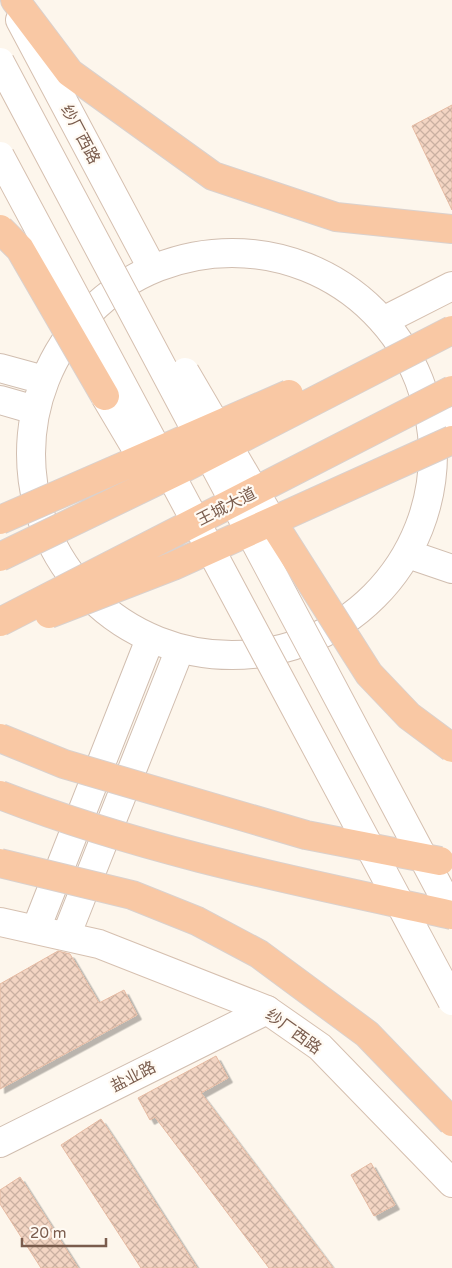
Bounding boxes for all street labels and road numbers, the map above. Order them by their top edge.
street label: 纱厂西路 [56,102,104,167]
street label: 王城大道 [193,483,260,530]
street label: 纱厂西路 [262,1005,325,1059]
street label: 盐业路 [108,1057,159,1097]

